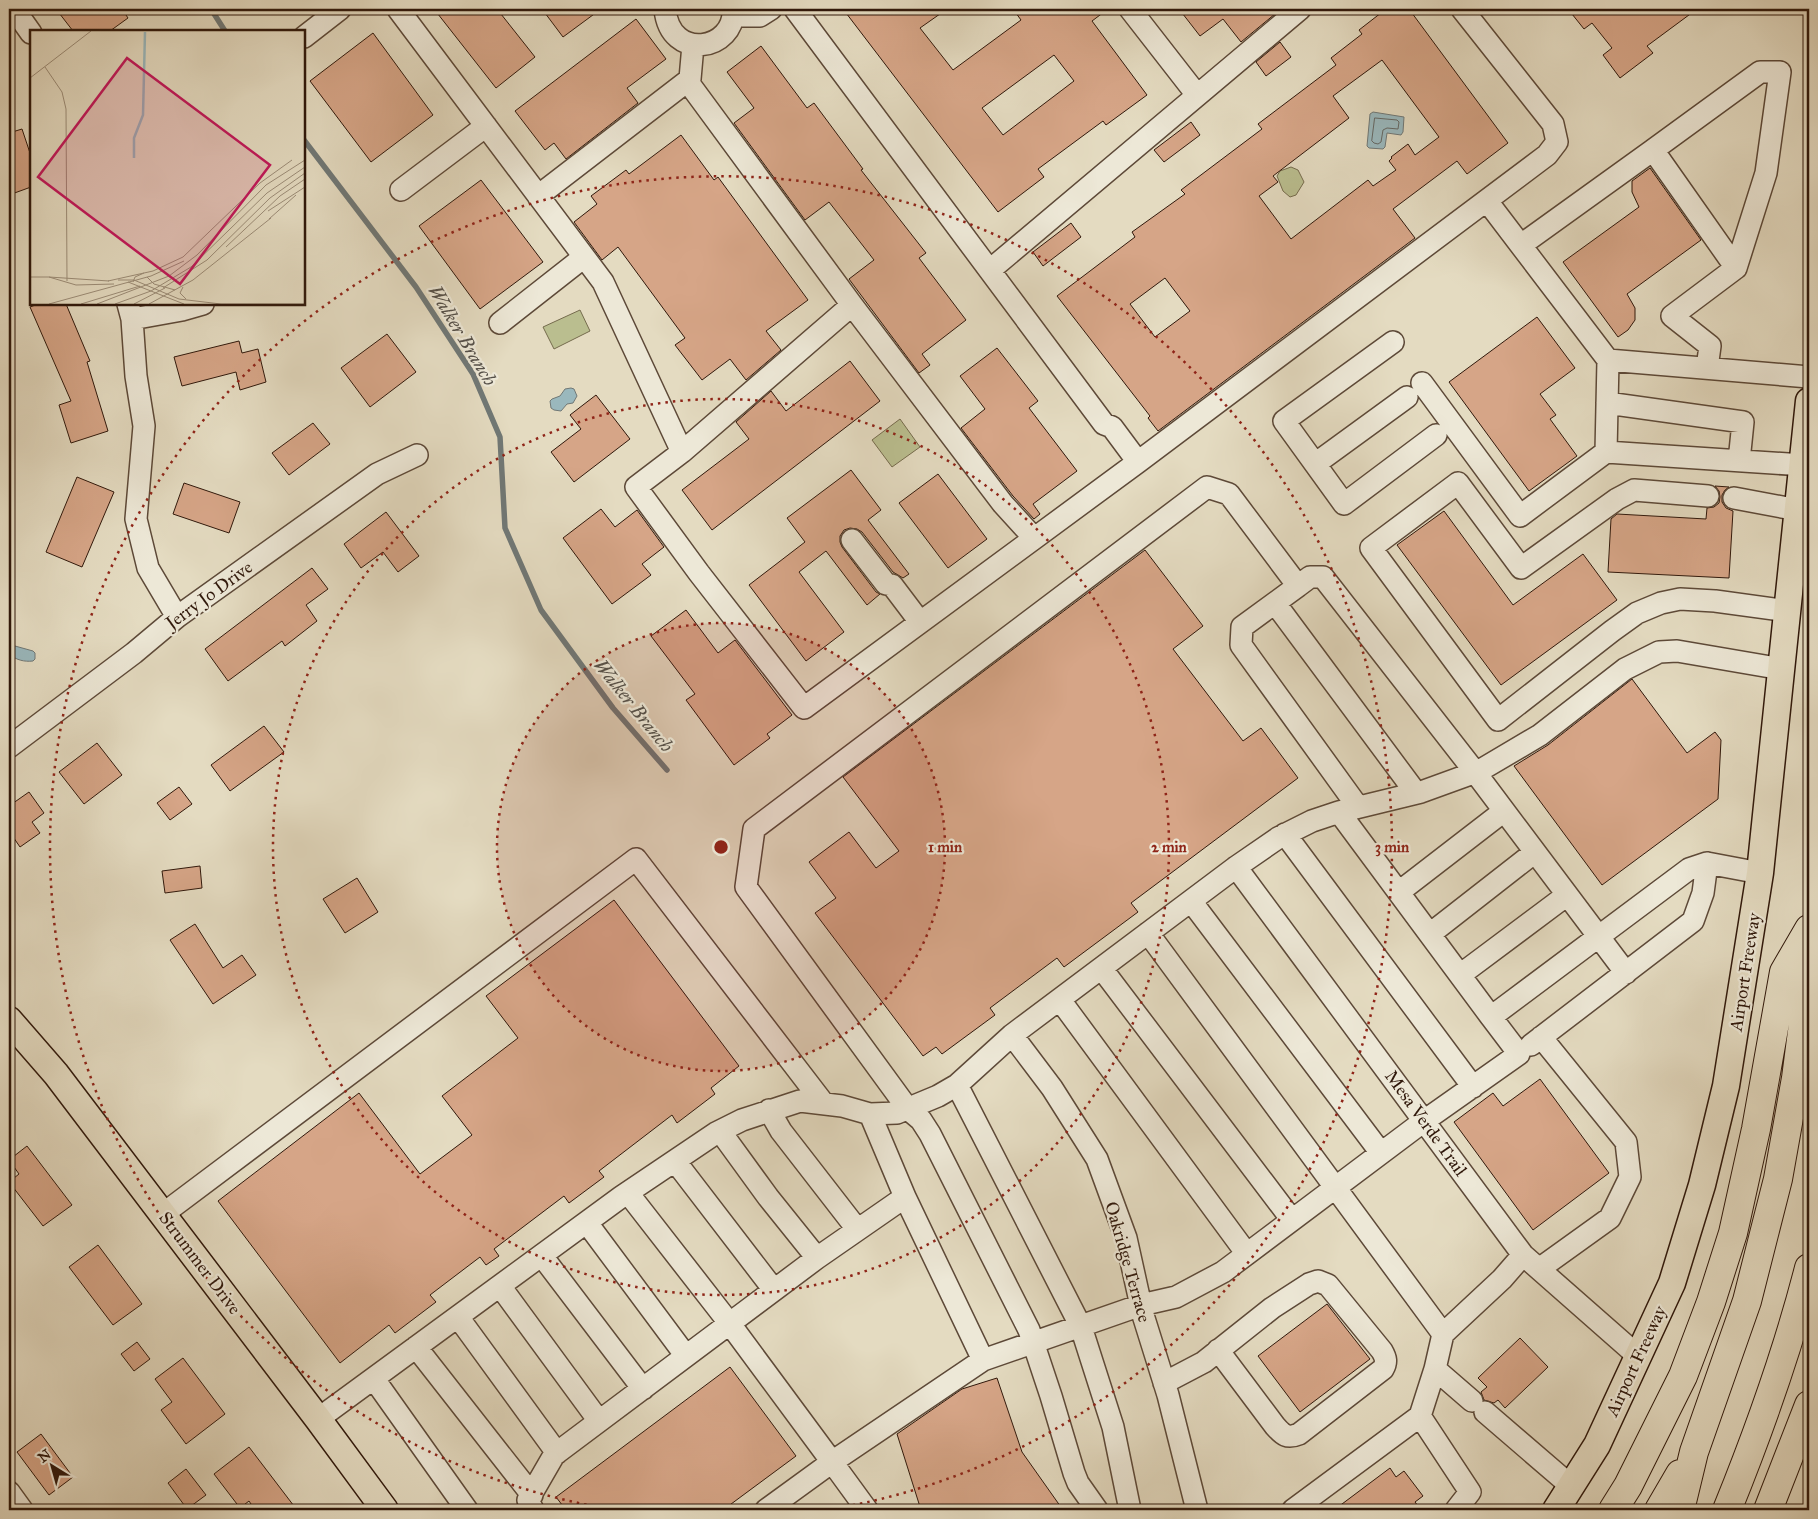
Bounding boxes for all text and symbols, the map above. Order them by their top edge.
inset map [30,30,305,305]
water label: Walker Branch [424,281,502,390]
street label: Jerry Jo Drive [160,556,257,636]
water label: Walker Branch [589,654,678,757]
centre of rings [712,838,730,856]
text: 1 min [928,838,963,856]
text: 2 min [1151,838,1188,856]
text: 3 min [1375,838,1410,857]
street label: Airport Freeway [1725,911,1765,1034]
street label: Mesa Verde Trail [1380,1066,1472,1180]
street label: Oakridge Terrace [1099,1199,1156,1325]
street label: Strummer Drive [154,1207,246,1319]
street label: Airport Freeway [1600,1302,1671,1421]
north arrow [28,1442,78,1492]
text: N [35,1446,54,1466]

